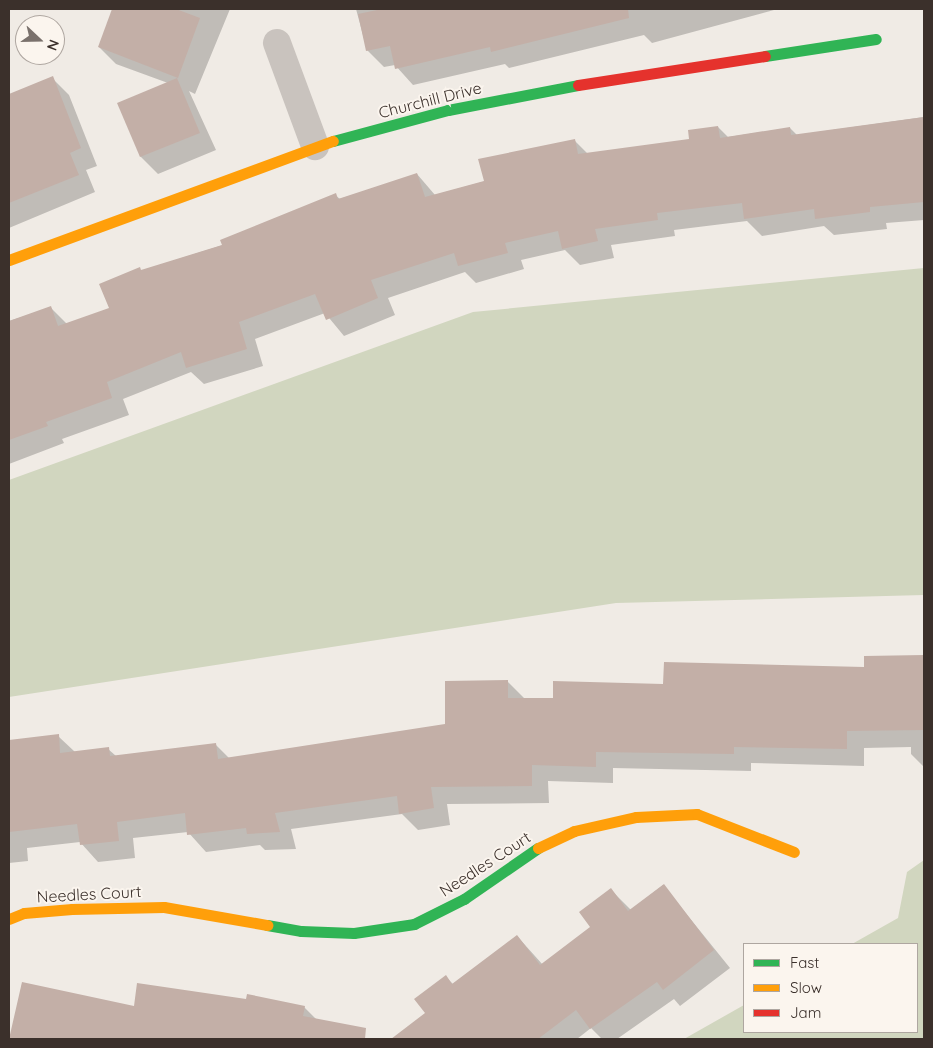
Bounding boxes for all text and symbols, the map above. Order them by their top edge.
north arrow [15,15,65,65]
text: N [43,37,63,53]
street label: Churchill Drive [377,78,483,122]
street label: Needles Court [436,827,534,901]
street label: Needles Court [36,882,142,906]
legend [743,943,918,1033]
text: Fast [790,953,819,972]
text: Slow [790,978,822,997]
text: Jam [790,1003,821,1022]

